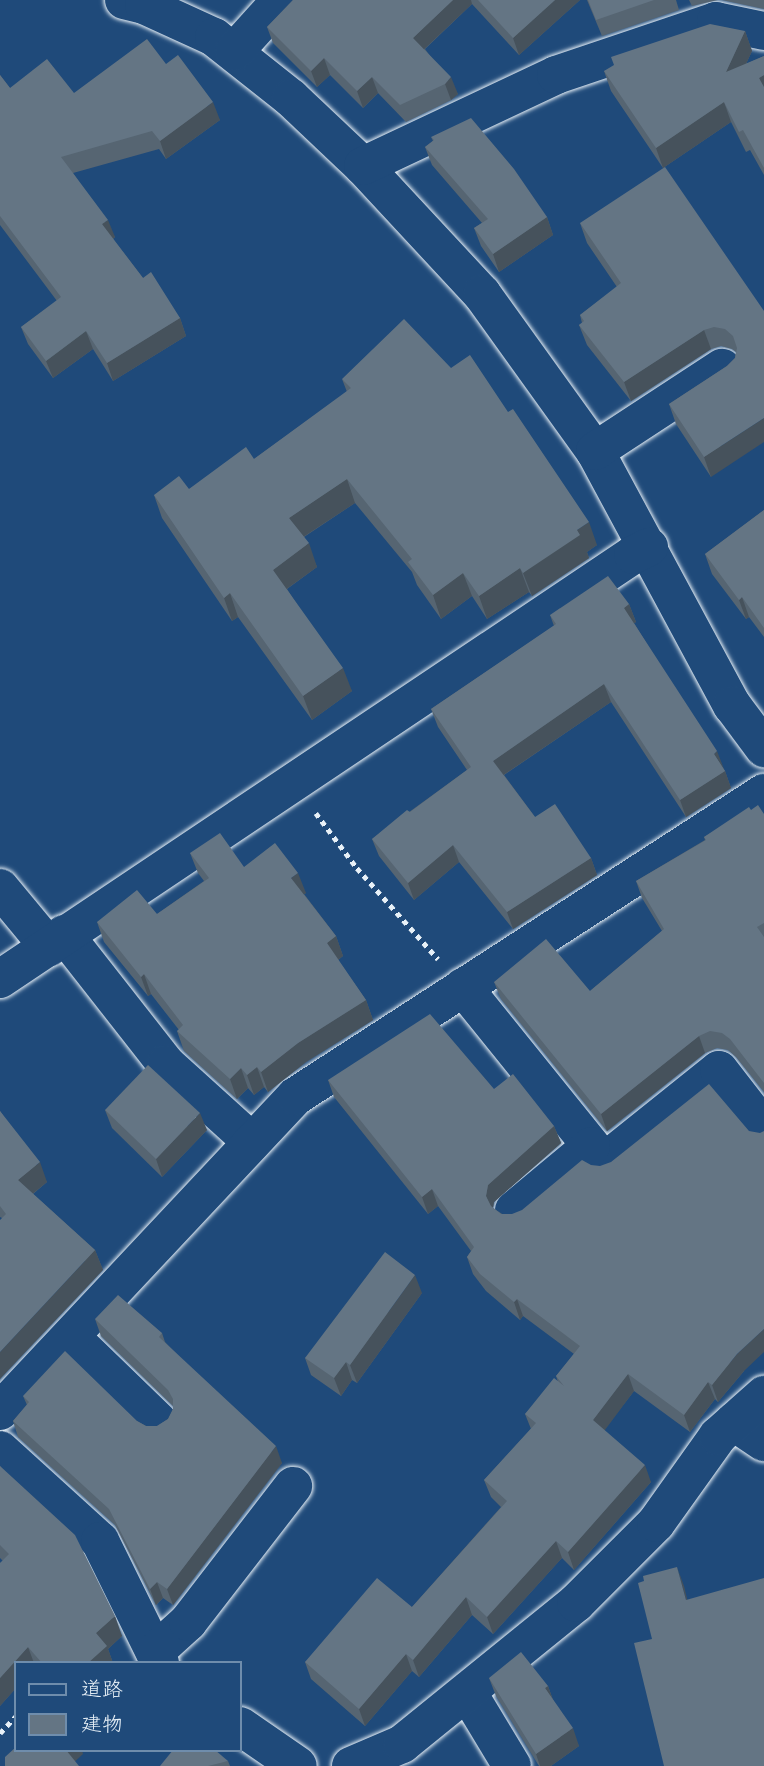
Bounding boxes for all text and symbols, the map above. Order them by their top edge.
legend [14,1661,242,1752]
text: 道路 [81,1674,123,1707]
text: 建物 [81,1709,123,1742]

